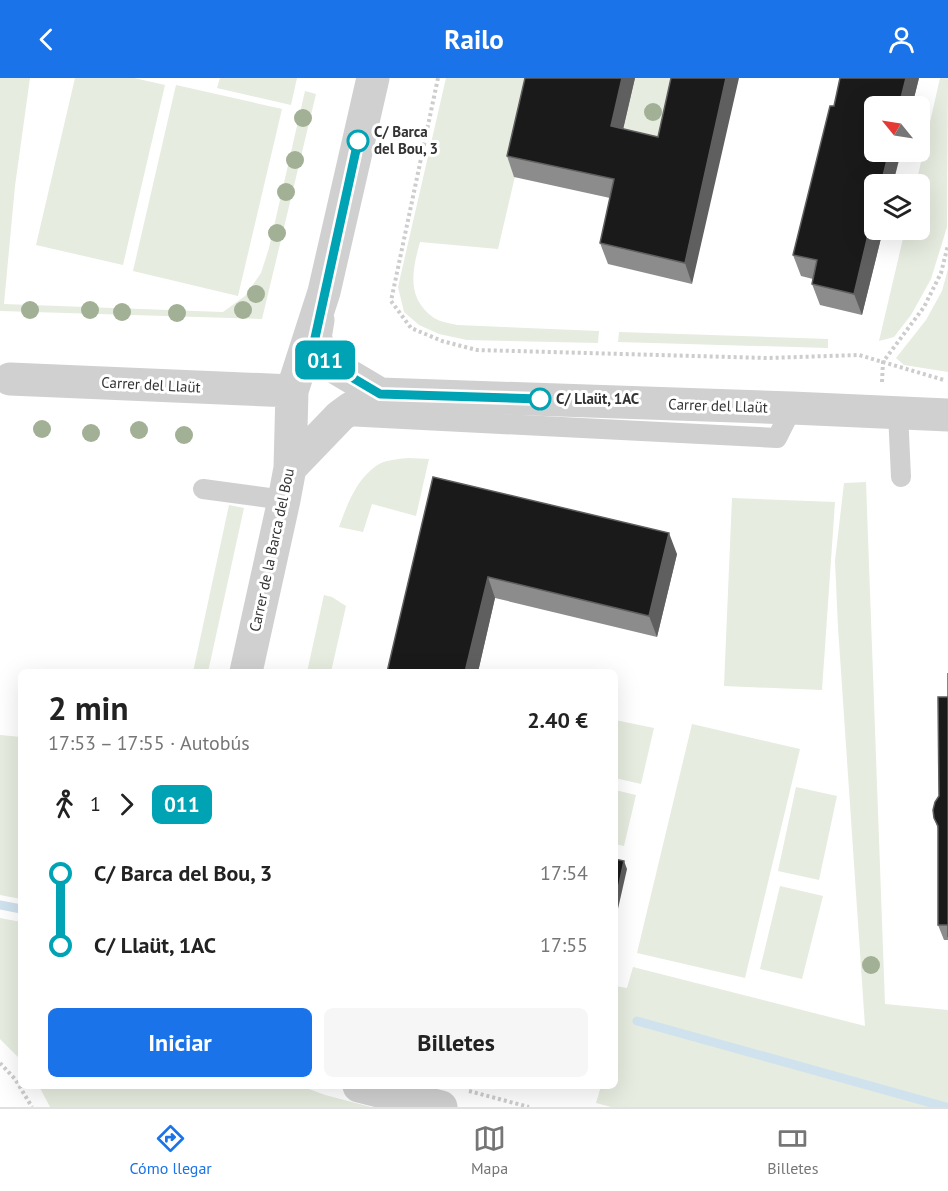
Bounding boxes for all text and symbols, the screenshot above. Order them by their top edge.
text: Railo [444,22,504,56]
icon: back [30,23,63,56]
icon: person [885,23,918,56]
north arrow [864,96,930,162]
map controls [864,96,930,240]
place label: C/ Barca del Bou, 3 [374,122,438,158]
marker: C/ Barca del Bou, 3 [347,130,369,152]
button: layers [864,174,930,240]
line badge: 011 [290,340,360,380]
text: 011 [307,347,343,374]
street label: Carrer del Llaüt [101,372,201,397]
marker: C/ Llaüt, 1AC [529,388,551,410]
place label: C/ Llaüt, 1AC [556,389,640,408]
street label: Carrer del Llaüt [668,394,768,417]
street label: Carrer de la Barca del Bou [245,466,298,633]
text: 2 min [48,686,129,729]
text: 2.40 € [527,706,588,734]
text: 17:53 – 17:55 · Autobús [48,730,250,756]
icon: walk [48,788,81,821]
icon: forward [110,788,143,821]
text: 1 [90,791,101,817]
text: 011 [164,791,200,818]
text: C/ Barca del Bou, 3 [94,859,272,887]
text: 17:54 [540,860,588,886]
text: C/ Llaüt, 1AC [94,931,216,959]
text: 17:55 [540,932,588,958]
button: Iniciar [48,1008,312,1077]
button: Billetes [324,1008,588,1077]
tab: Cómo llegar [130,1122,212,1178]
tab: Mapa [471,1122,508,1178]
tab: Billetes [767,1122,818,1178]

